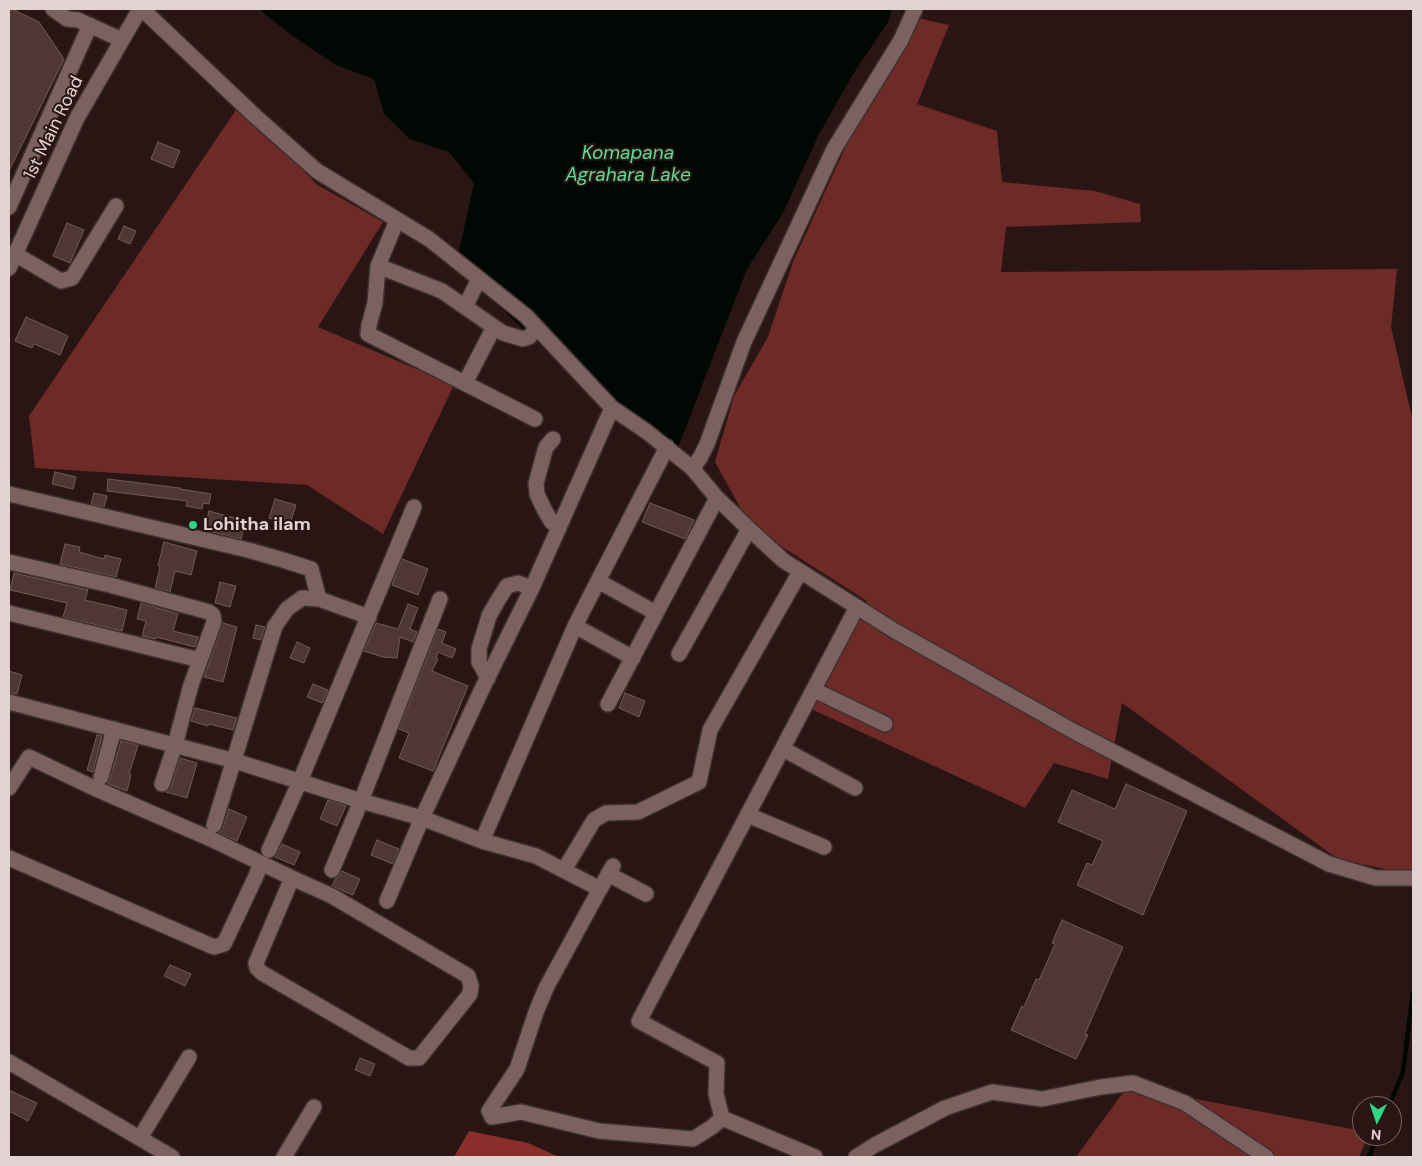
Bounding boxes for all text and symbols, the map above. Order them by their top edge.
street label: 1st Main Road [20,73,88,183]
water label: Komapana Agrahara Lake [565,143,691,187]
place label: Lohitha ilam [203,514,311,536]
marker: Lohitha ilam [187,519,199,531]
north arrow [1352,1096,1402,1146]
text: N [1370,1126,1382,1144]

